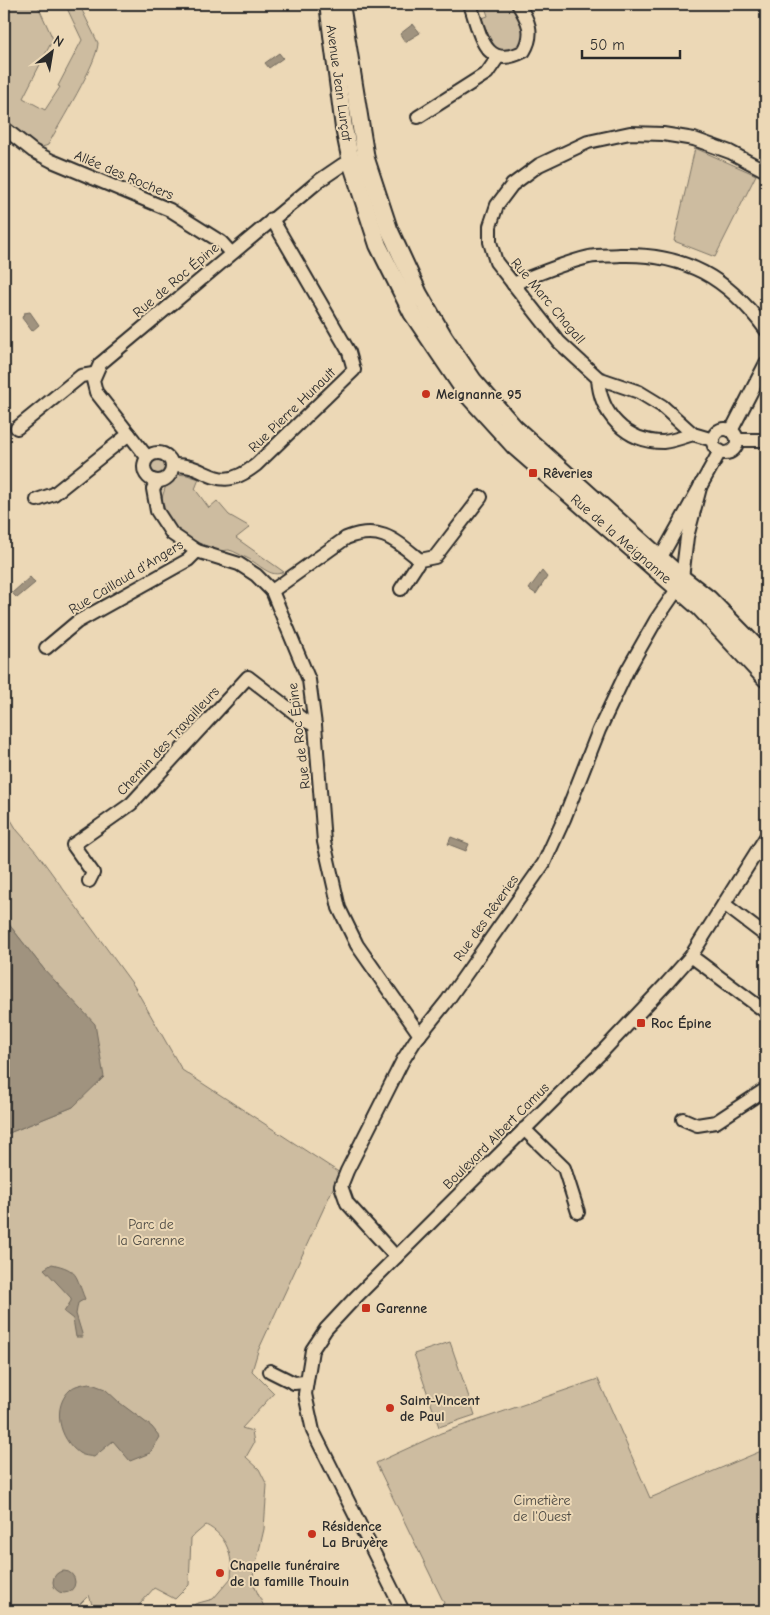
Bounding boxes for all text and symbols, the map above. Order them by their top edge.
street label: Avenue Jean Lurçat [322,24,356,143]
north arrow [28,28,78,78]
scale bar [582,28,680,60]
text: N [50,32,67,51]
text: 50 m [590,36,625,54]
street label: Allée des Rochers [72,146,176,204]
street label: Rue de Roc Épine [130,239,222,321]
street label: Rue Marc Chagall [507,255,589,347]
street label: Rue Pierre Hunault [245,364,340,456]
place label: Meignanne 95 [436,386,522,403]
marker: Meignanne 95 [420,388,432,400]
place label: Rêveries [543,465,593,482]
marker: Rêveries [527,467,539,479]
street label: Rue de la Meignanne [567,491,675,587]
street label: Rue Caillaud d'Angers [66,536,187,618]
street label: Rue de Roc Épine [284,682,314,790]
street label: Chemin des Travailleurs [113,683,223,799]
street label: Rue des Rêveries [450,871,522,964]
place label: Roc Épine [651,1015,712,1032]
marker: Roc Épine [635,1017,647,1029]
street label: Boulevard Albert Camus [439,1079,553,1193]
park label: Parc de la Garenne [117,1216,185,1249]
place label: Garenne [376,1300,427,1317]
marker: Garenne [360,1302,372,1314]
place label: Saint-Vincent de Paul [400,1392,480,1425]
marker: Saint-Vincent de Paul [384,1402,396,1414]
park label: Cimetière de l'Ouest [513,1492,572,1525]
place label: Résidence La Bruyère [322,1518,388,1551]
marker: Résidence La Bruyère [306,1528,318,1540]
place label: Chapelle funéraire de la famille Thouin [230,1557,349,1590]
marker: Chapelle funéraire de la famille Thouin [214,1567,226,1579]

